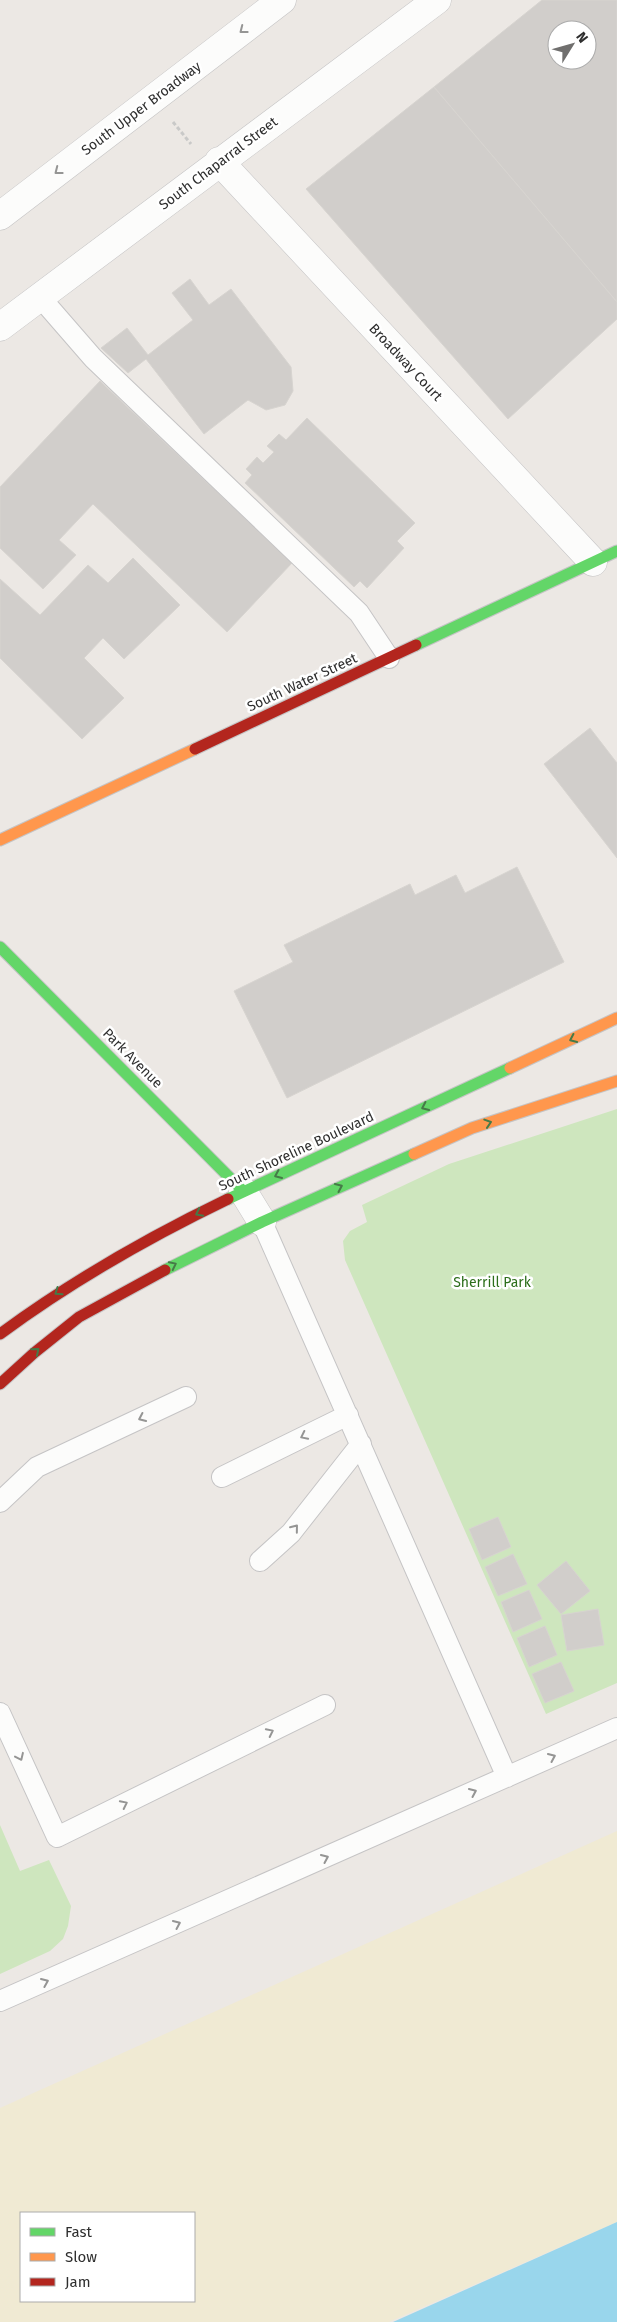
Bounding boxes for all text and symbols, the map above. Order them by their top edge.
north arrow [547,20,597,70]
one-way arrow [240,24,249,32]
text: N [572,29,592,46]
street label: South Upper Broadway [78,58,205,159]
street label: South Chaparral Street [156,113,282,213]
one-way arrow [55,166,64,175]
street label: Broadway Court [365,320,447,405]
street label: South Water Street [245,649,361,715]
street label: Park Avenue [99,1025,166,1092]
one-way arrow [569,1032,578,1043]
one-way arrow [421,1101,430,1111]
street label: South Shoreline Boulevard [216,1108,376,1195]
one-way arrow [483,1118,491,1128]
one-way arrow [274,1169,283,1179]
one-way arrow [334,1183,343,1194]
one-way arrow [196,1207,205,1217]
one-way arrow [168,1262,177,1272]
park label: Sherrill Park [453,1274,532,1291]
one-way arrow [54,1286,63,1295]
one-way arrow [30,1349,39,1357]
one-way arrow [138,1411,147,1422]
one-way arrow [300,1430,309,1440]
one-way arrow [290,1524,299,1533]
one-way arrow [265,1728,274,1738]
one-way arrow [14,1752,25,1761]
one-way arrow [547,1752,556,1763]
one-way arrow [468,1787,477,1798]
one-way arrow [119,1799,128,1810]
one-way arrow [320,1854,329,1864]
one-way arrow [172,1920,181,1931]
one-way arrow [40,1977,49,1988]
legend [20,2212,195,2302]
text: Fast [65,2223,92,2241]
text: Slow [65,2248,97,2266]
text: Jam [65,2273,91,2291]

